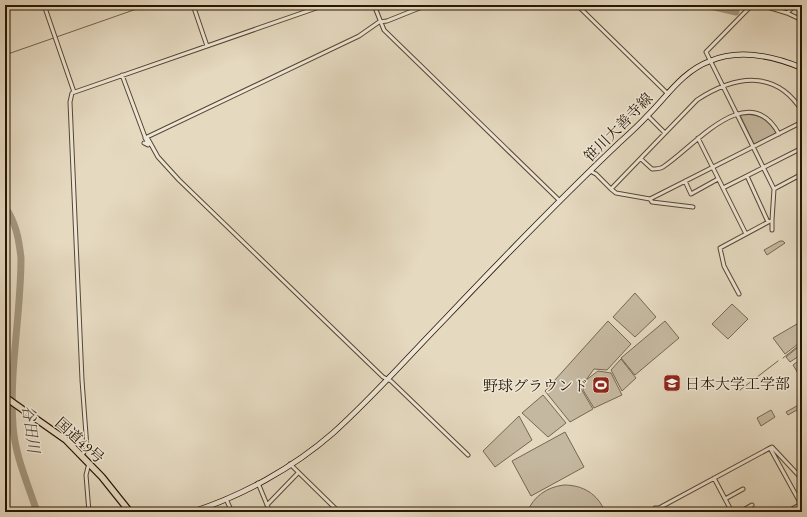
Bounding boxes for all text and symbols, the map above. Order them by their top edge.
street label: 笹川大善寺線 [579,88,657,166]
school or university icon: 日本大学工学部 [662,373,682,393]
place label: 日本大学工学部 [685,374,790,393]
sports icon: 野球グラウンド [591,375,611,395]
place label: 野球グラウンド [483,376,588,395]
water label: 谷田川 [18,404,45,456]
street label: 国道49号 [52,413,108,467]

